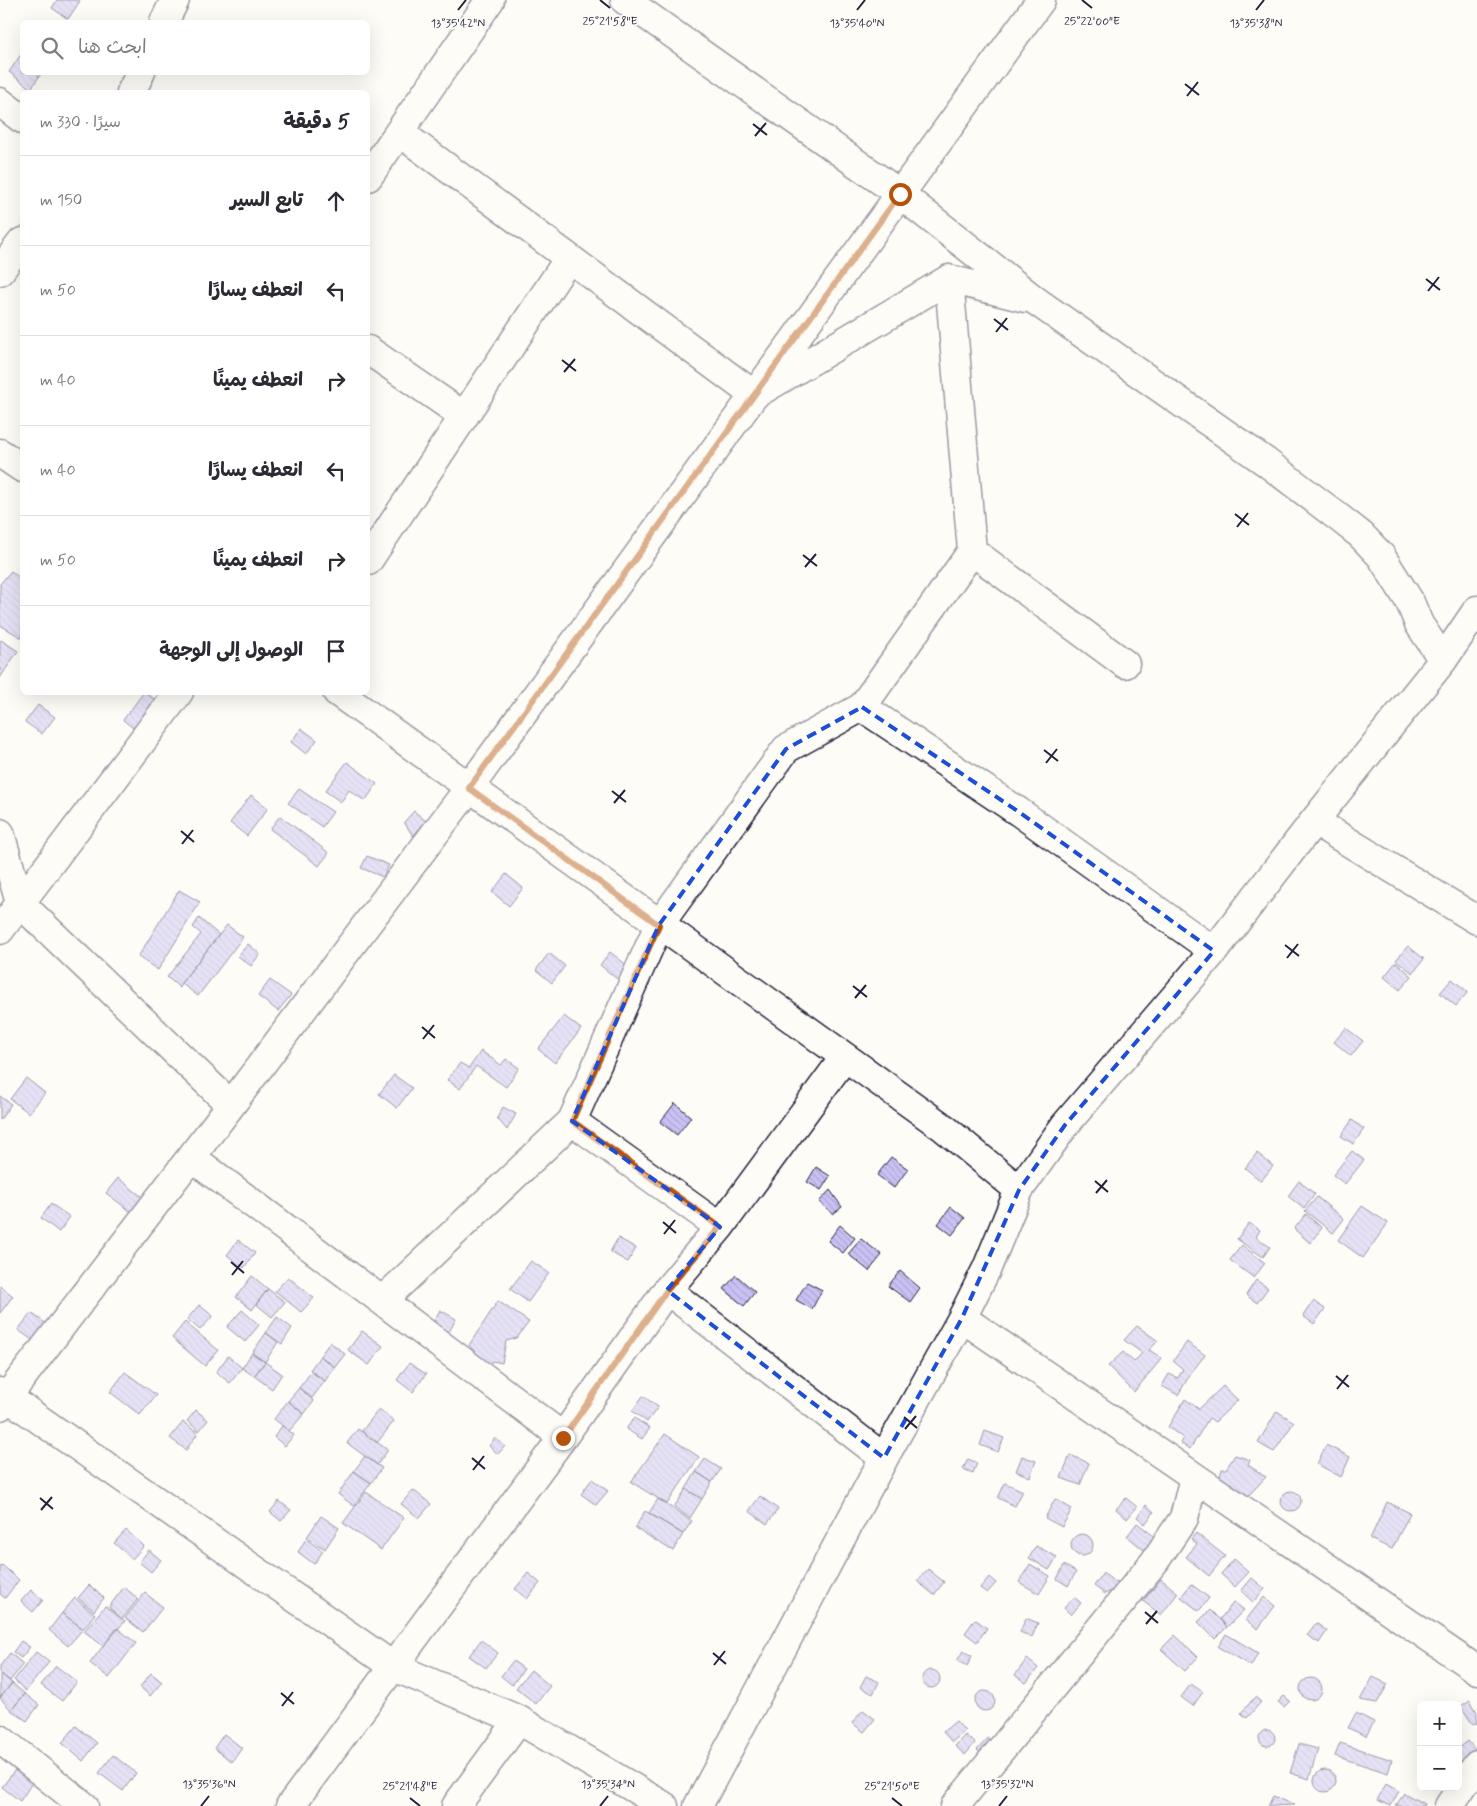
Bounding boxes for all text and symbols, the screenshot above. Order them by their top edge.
text: 25°21'58"E [582,14,638,30]
text: 25°22'00"E [1064,14,1120,30]
text: 13°35'42"N [431,16,485,32]
text: 13°35'40"N [829,16,885,32]
text: 13°35'38"N [1229,16,1283,32]
search box [20,20,370,75]
icon: search [38,34,66,62]
text: ابحث هنا [78,35,147,60]
text: 5 دقيقة [283,108,350,136]
text: سيرًا · 330 m [40,112,121,133]
route start [889,183,912,206]
icon: ahead [322,187,350,215]
text: تابع السير [230,188,303,213]
text: 150 m [40,190,82,211]
icon: left [322,277,350,305]
text: انعطف يسارًا [208,278,303,303]
text: 50 m [40,280,76,301]
icon: right [322,367,350,395]
text: انعطف يمينًا [213,368,303,393]
text: 40 m [40,370,76,391]
icon: left [322,457,350,485]
text: انعطف يسارًا [208,458,303,483]
text: 40 m [40,460,76,481]
icon: right [322,547,350,575]
text: انعطف يمينًا [213,548,303,573]
text: 50 m [40,550,76,571]
icon: arrive [322,637,350,665]
text: الوصول إلى الوجهة [159,638,303,663]
route end [552,1427,575,1450]
map controls [1417,1701,1462,1791]
button: + [1417,1701,1462,1746]
button: − [1417,1746,1462,1791]
text: 13°35'36"N [182,1777,236,1793]
text: 13°35'34"N [581,1777,635,1793]
text: 13°35'32"N [981,1777,1033,1793]
text: 25°21'48"E [383,1779,437,1795]
text: 25°21'50"E [864,1779,920,1795]

